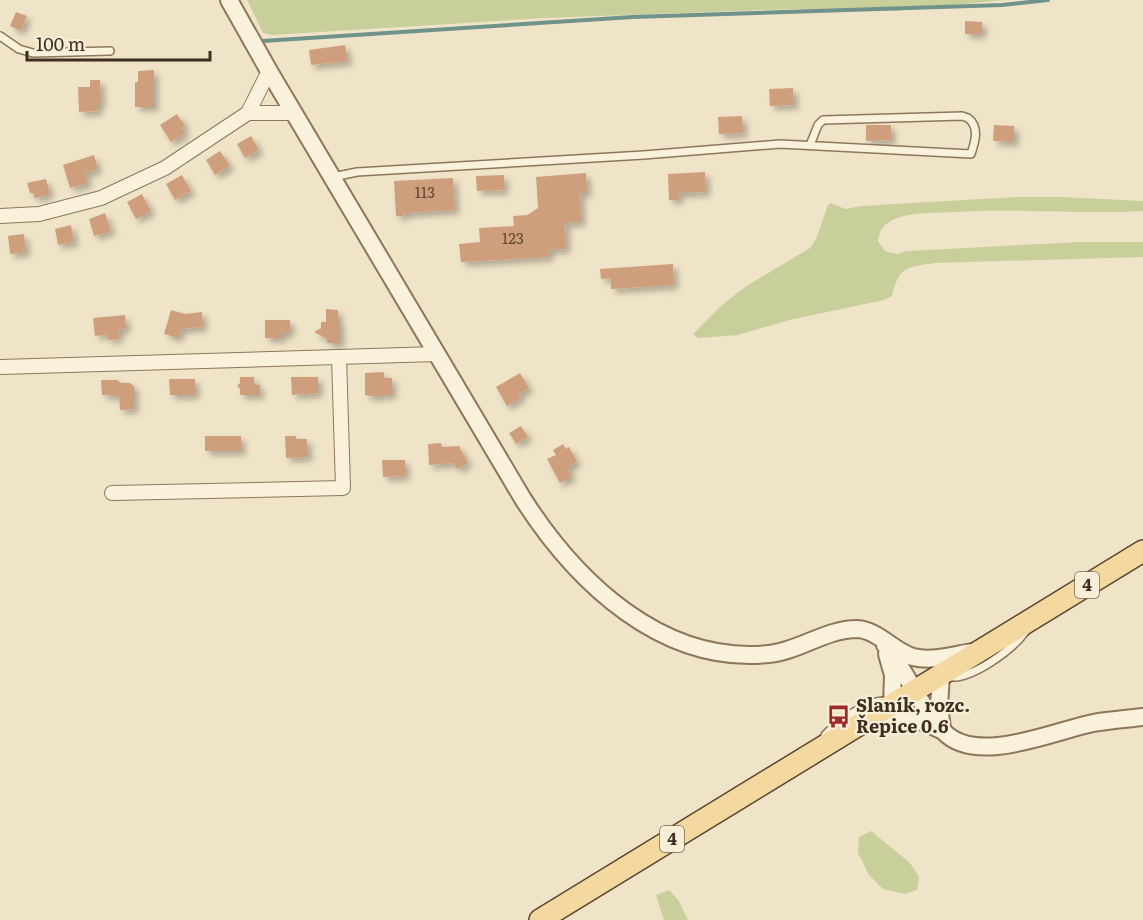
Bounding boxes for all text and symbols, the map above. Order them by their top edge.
scale bar [27,24,210,62]
text: 100 m [36,30,85,57]
house number: 113 [415,180,435,203]
house number: 123 [502,226,524,249]
road number: 4 [1075,572,1099,598]
place label: Slaník, rozc. Řepice 0.6 [856,691,970,739]
bus stop icon: Slaník, rozc. Řepice 0.6 [825,703,851,729]
road number: 4 [660,826,684,852]

